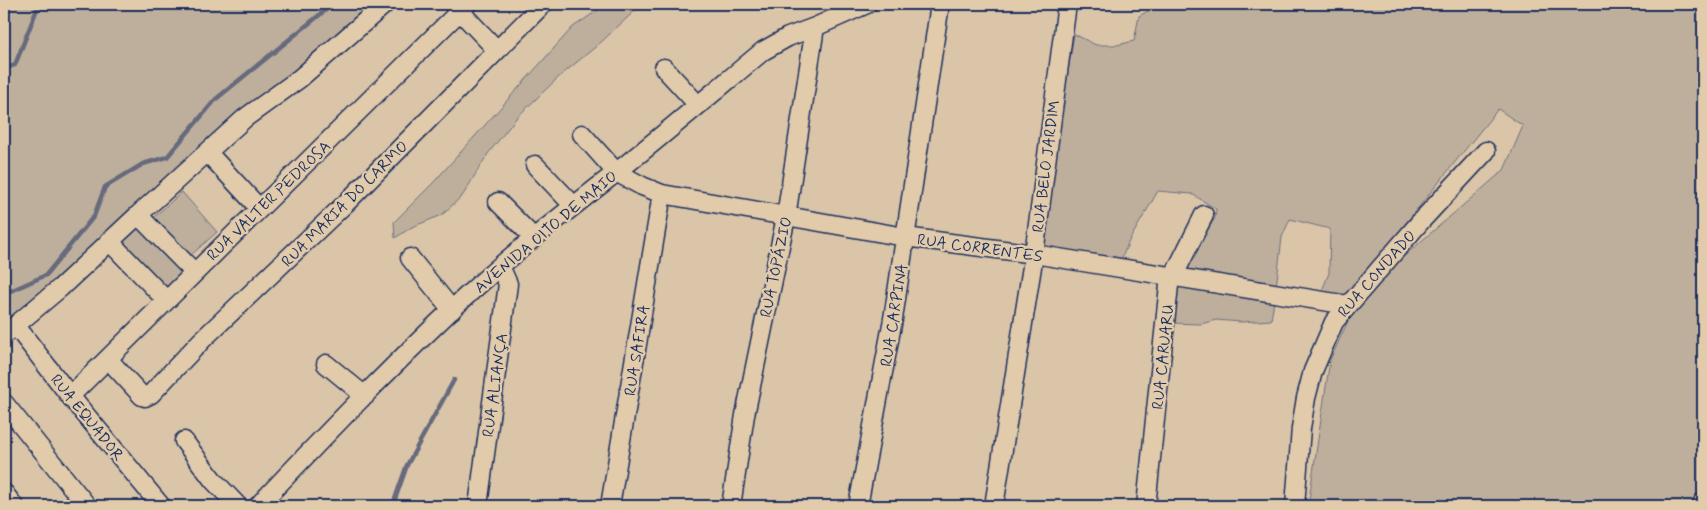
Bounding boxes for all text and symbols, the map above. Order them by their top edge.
street label: RUA BELO JARDIM [1028,99,1065,234]
street label: RUA VALTER PEDROSA [202,136,336,266]
street label: RUA MARIA DO CARMO [277,136,413,272]
street label: AVENIDA OITO DE MAIO [470,166,622,298]
street label: RUA TOPÁZIO [756,215,797,320]
street label: RUA CONDADO [1333,226,1421,322]
street label: RUA CORRENTES [916,229,1044,268]
street label: RUA CARPINA [876,262,913,368]
street label: RUA SAFIRA [620,303,655,397]
street label: RUA CARUARU [1148,304,1179,411]
street label: RUA ALIANÇA [478,332,513,439]
street label: RUA EQUADOR [45,370,128,466]

